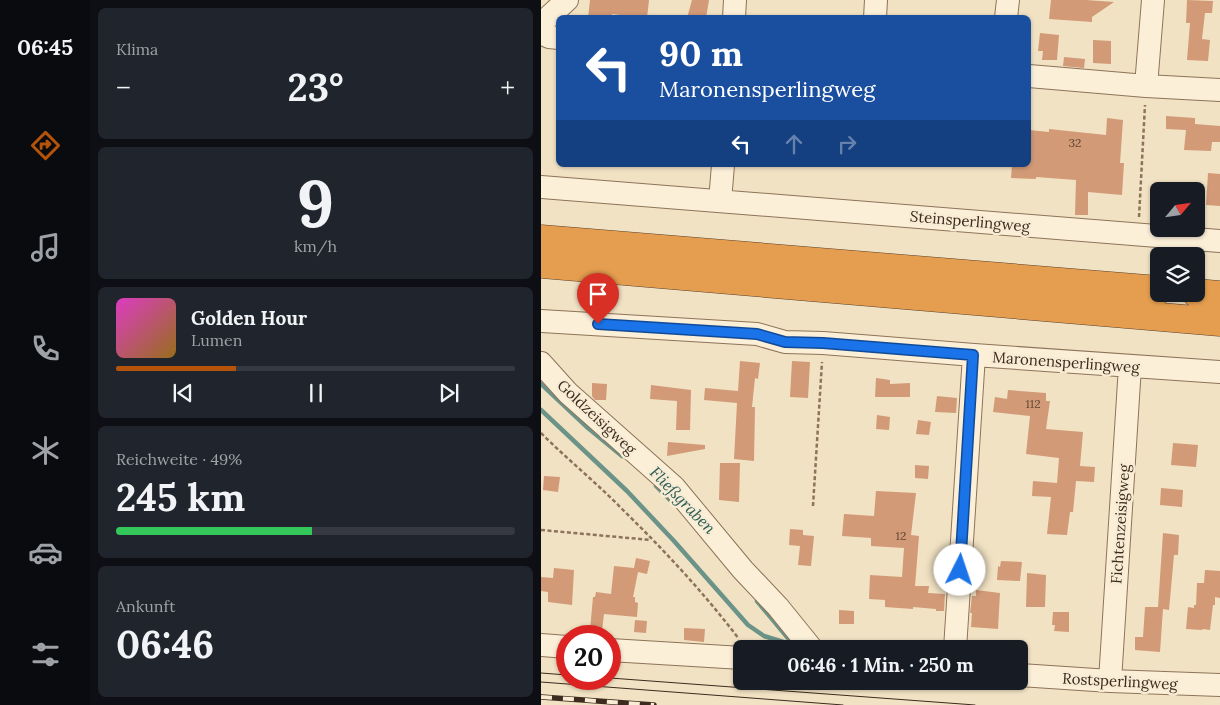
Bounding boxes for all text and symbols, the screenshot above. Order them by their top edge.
text: 90 m [659,31,743,76]
text: 06:45 [17,33,73,61]
icon: left [576,35,641,100]
text: Klima [116,39,158,59]
text: 23° [287,63,344,111]
text: − [116,70,131,106]
text: + [500,70,515,106]
text: Maronensperlingweg [659,75,875,103]
icon: directions [28,128,63,163]
icon: left [727,130,755,158]
icon: ahead [780,130,808,158]
icon: right [833,130,861,158]
house number: 32 [1068,135,1082,150]
text: 9 [297,162,334,245]
north arrow [1150,182,1205,238]
map controls [1150,182,1205,302]
street label: Steinsperlingweg [909,206,1031,236]
icon: music [28,230,63,265]
text: km/h [294,236,337,256]
button: layers [1150,247,1205,302]
pin [577,273,619,324]
icon: arrive [584,280,612,308]
text: Golden Hour [191,306,307,330]
text: Lumen [191,330,243,350]
icon: phone [28,331,63,366]
street label: Maronensperlingweg [992,347,1141,377]
street label: Goldzeisigweg [554,376,641,459]
icon: previous [169,379,197,407]
icon: pause [302,379,330,407]
icon: next [435,379,463,407]
house number: 112 [1025,396,1041,411]
icon: climate [28,433,63,468]
text: Reichweite · 49% [116,449,242,469]
water label: Fließgraben [646,462,720,538]
street label: Fichtenzeisigweg [1106,463,1134,585]
text: 245 km [116,473,245,521]
house number: 12 [896,528,906,543]
icon: car [28,535,63,570]
position arrow [933,543,985,595]
text: Ankunft [116,596,175,616]
text: 06:46 [116,620,214,668]
speed limit sign: 20 [556,625,621,690]
icon: filters [28,637,63,672]
text: 06:46 · 1 Min. · 250 m [787,653,974,677]
street label: Rostsperlingweg [1062,668,1179,694]

